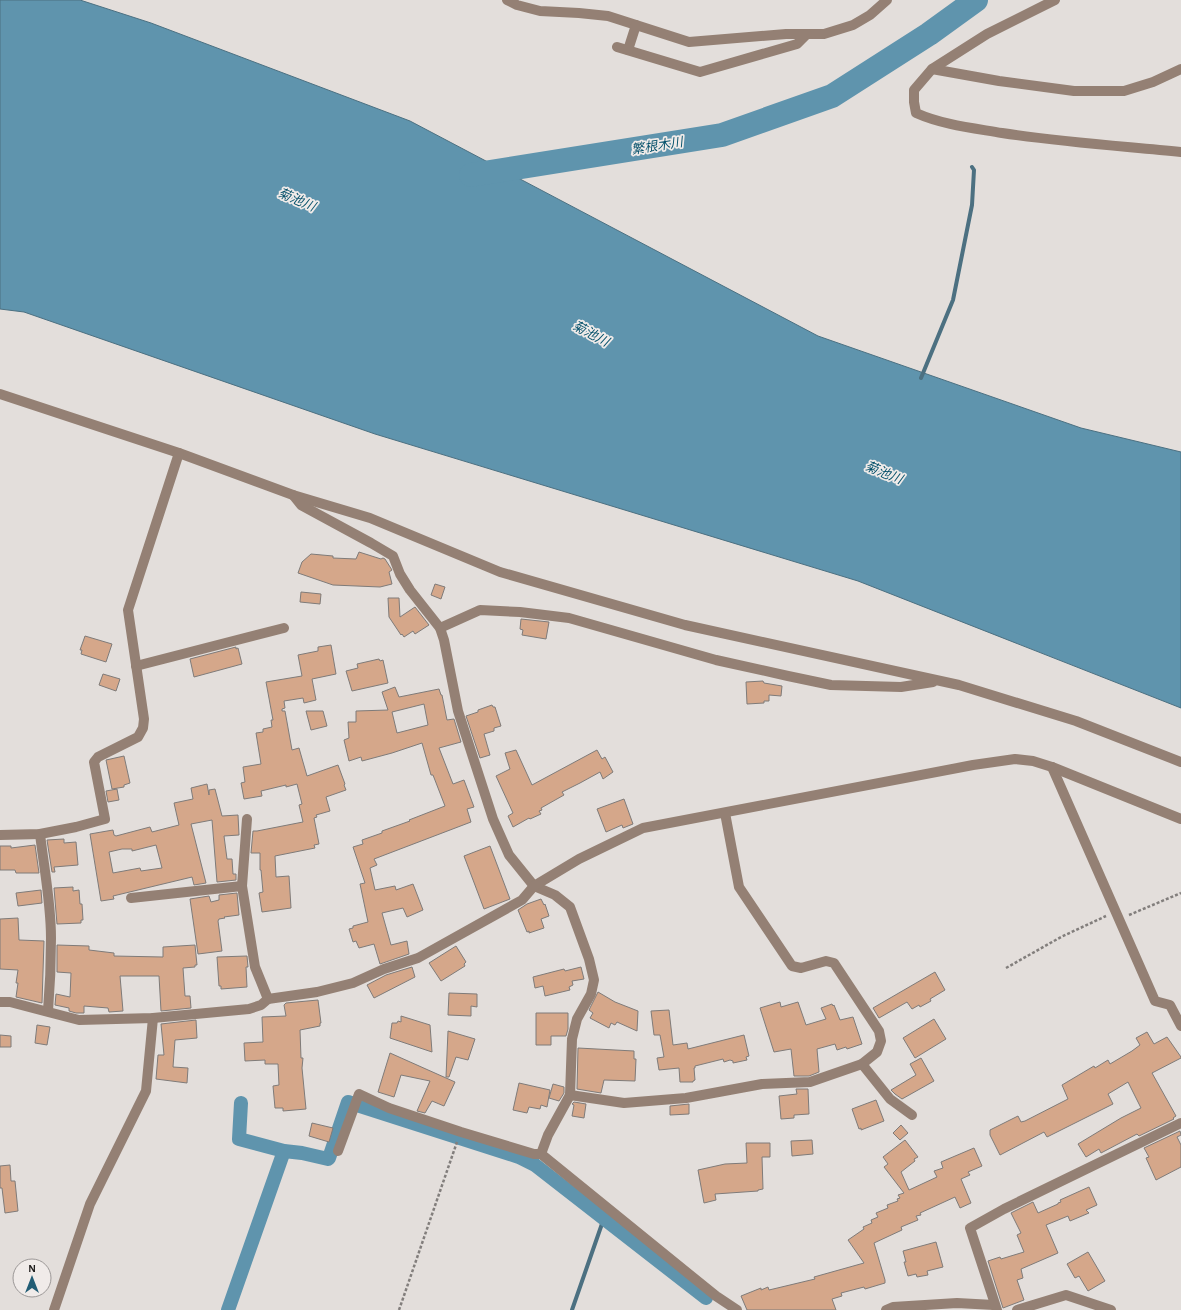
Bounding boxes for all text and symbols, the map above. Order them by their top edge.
water label: 繁根木川 [630,135,686,157]
water label: 菊池川 [276,186,319,215]
water label: 菊池川 [570,319,613,350]
water label: 菊池川 [863,459,906,487]
north arrow [12,1258,52,1298]
text: N [28,1263,36,1274]

